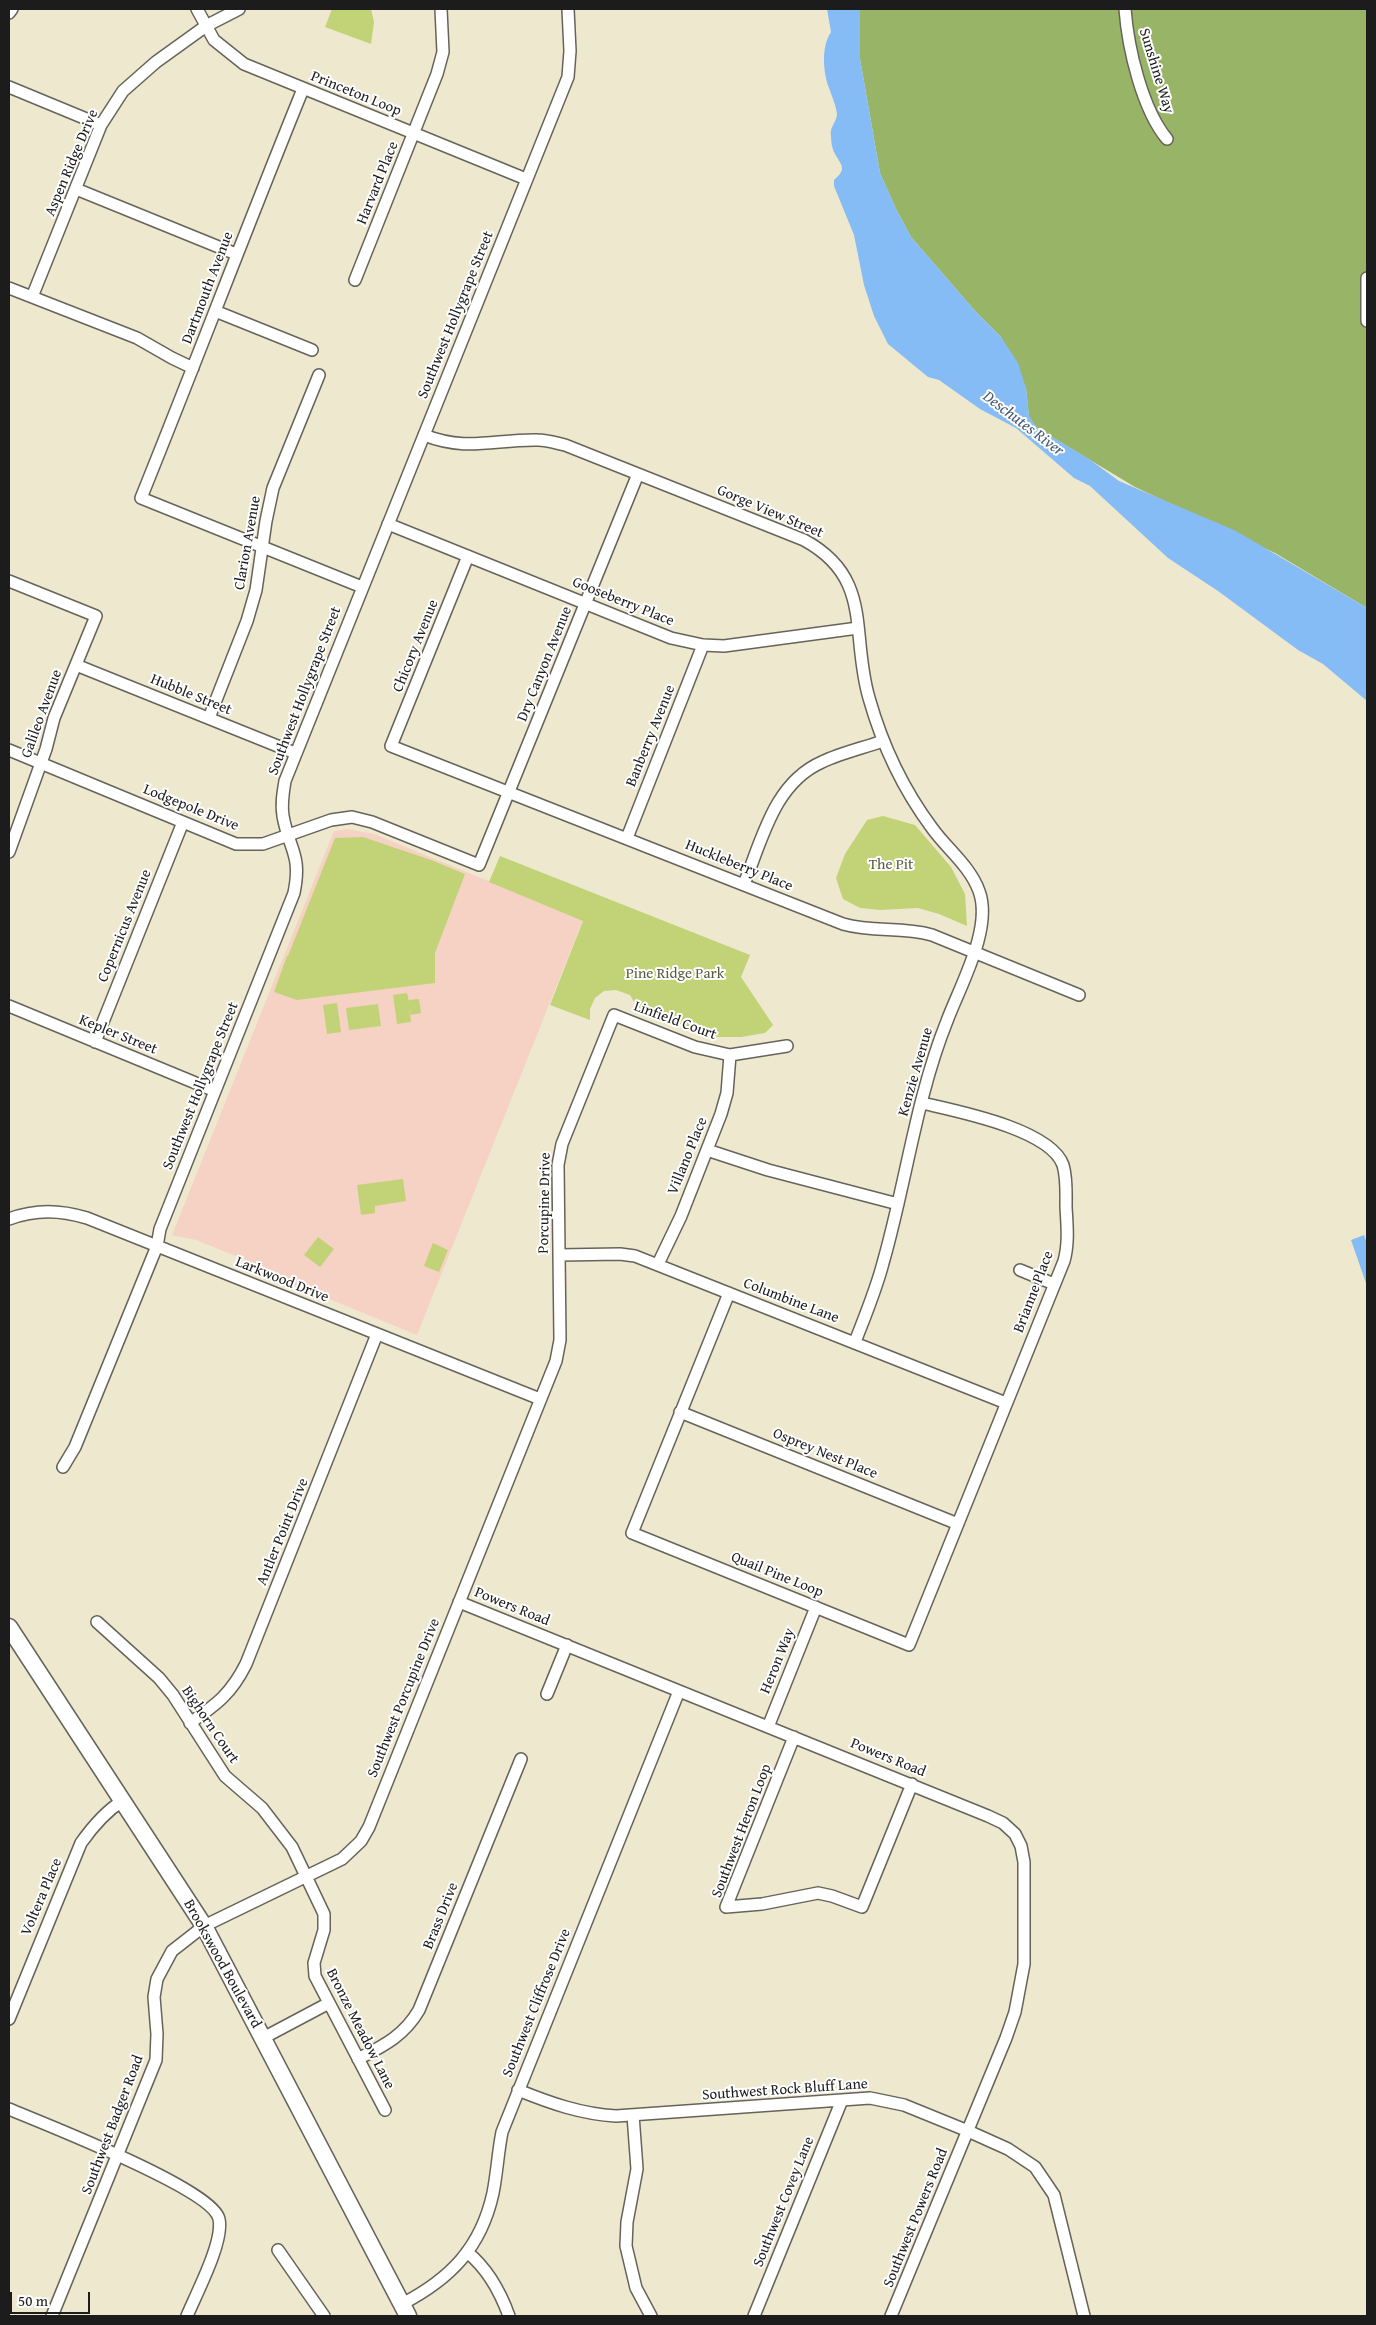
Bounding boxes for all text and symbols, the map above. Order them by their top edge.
street label: Sunshine Way [1135,26,1177,116]
street label: Princeton Loop [308,68,404,120]
street label: Aspen Ridge Drive [41,107,103,219]
street label: Harvard Place [353,139,403,227]
street label: Dartmouth Avenue [178,229,238,347]
street label: Southwest Hollygrape Street [414,229,498,401]
water label: Deschutes River [979,387,1067,461]
street label: Gorge View Street [714,482,826,542]
street label: Clarion Avenue [231,495,265,591]
street label: Gooseberry Place [569,573,677,631]
street label: Chicory Avenue [389,597,443,695]
street label: Southwest Hollygrape Street [264,604,346,778]
street label: Dry Canyon Avenue [514,604,576,724]
street label: Galileo Avenue [18,667,66,761]
street label: Hubble Street [148,671,234,719]
street label: Banberry Avenue [622,683,680,789]
street label: Lodgepole Drive [141,781,241,835]
street label: Huckleberry Place [683,836,795,896]
park label: The Pit [869,856,913,874]
street label: Copernicus Avenue [94,867,156,985]
park label: Pine Ridge Park [626,965,724,983]
street label: Linfield Court [631,998,719,1044]
street label: Southwest Hollygrape Street [159,1000,243,1172]
street label: Kepler Street [76,1011,160,1059]
street label: Kenzie Avenue [895,1026,937,1118]
street label: Villano Place [664,1115,712,1197]
street label: Porcupine Drive [535,1152,555,1254]
street label: Brianne Place [1010,1249,1058,1335]
street label: Larkwood Drive [233,1253,331,1307]
street label: Columbine Lane [741,1275,841,1327]
street label: Osprey Nest Place [770,1425,880,1483]
street label: Antler Point Drive [253,1476,313,1588]
street label: Quail Pine Loop [728,1548,826,1602]
street label: Powers Road [472,1584,552,1630]
street label: Southwest Porcupine Drive [364,1616,444,1780]
street label: Heron Way [757,1626,799,1696]
street label: Bighorn Court [177,1683,243,1767]
street label: Powers Road [848,1735,928,1781]
street label: Southwest Heron Loop [708,1762,776,1900]
street label: Voltera Place [18,1855,66,1939]
street label: Brass Drive [419,1880,463,1952]
street label: Brookswood Boulevard [179,1897,265,2031]
street label: Southwest Cliffrose Drive [499,1926,575,2080]
street label: Bronze Meadow Lane [322,1966,398,2092]
street label: Southwest Badger Road [78,2053,148,2197]
street label: Southwest Rock Bluff Lane [702,2075,868,2105]
street label: Southwest Covey Lane [750,2134,818,2270]
street label: Southwest Powers Road [880,2146,952,2290]
scale bar [12,2282,92,2314]
text: 50 m [18,2290,48,2311]

